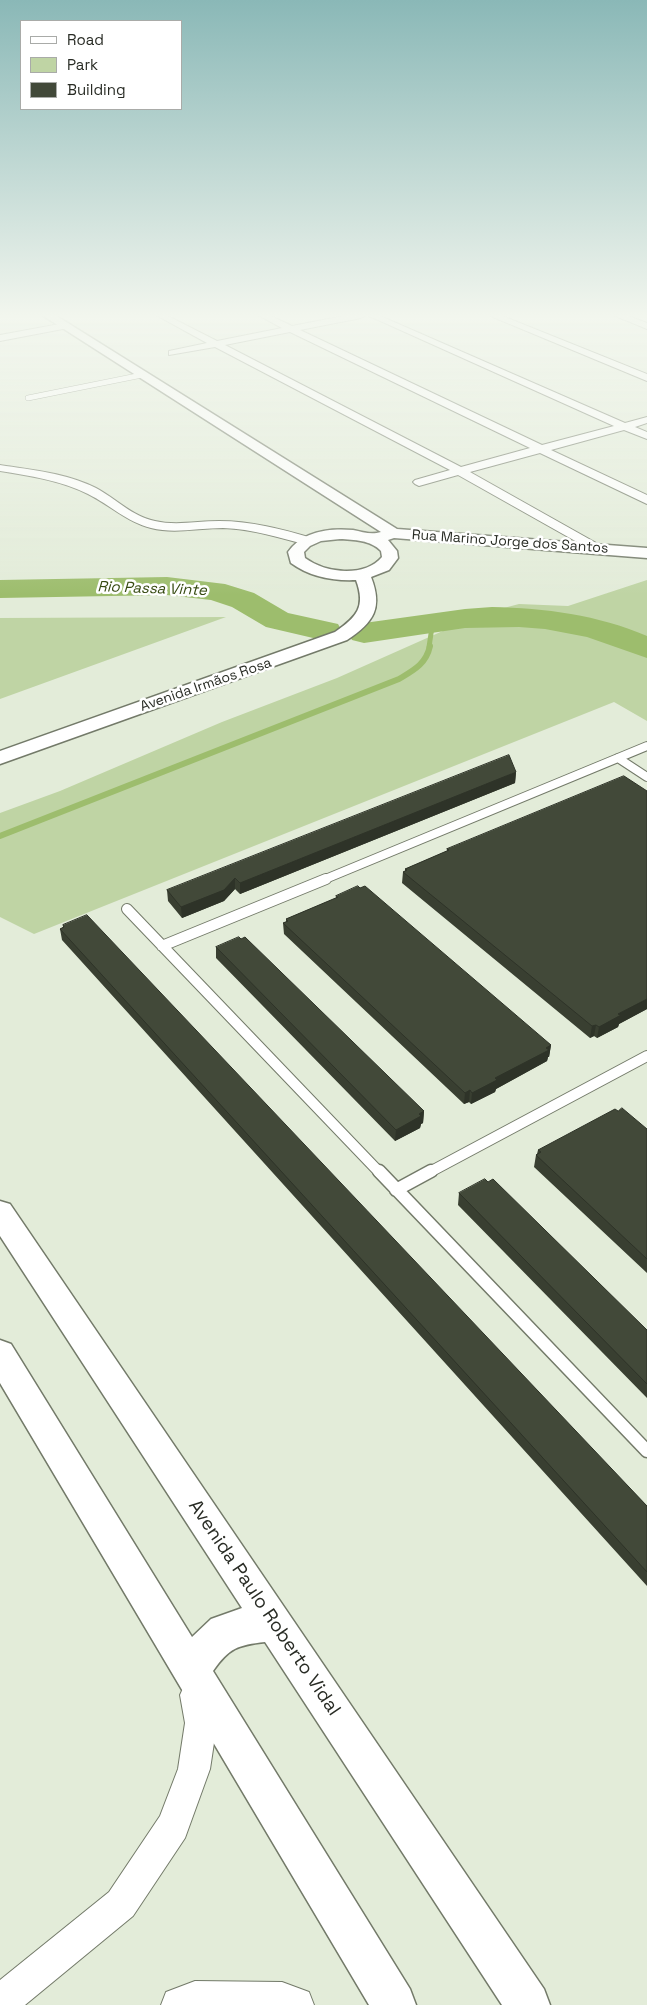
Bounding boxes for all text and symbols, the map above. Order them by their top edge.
legend [20,20,182,110]
text: Road [67,30,104,49]
text: Park [67,55,98,74]
text: Building [67,80,126,99]
street label: Rua Marino Jorge dos Santos [411,527,609,557]
water label: Rio Passa Vinte [97,578,207,600]
street label: Avenida Irmãos Rosa [138,655,274,715]
street label: Avenida Paulo Roberto Vidal [183,1496,345,1720]

